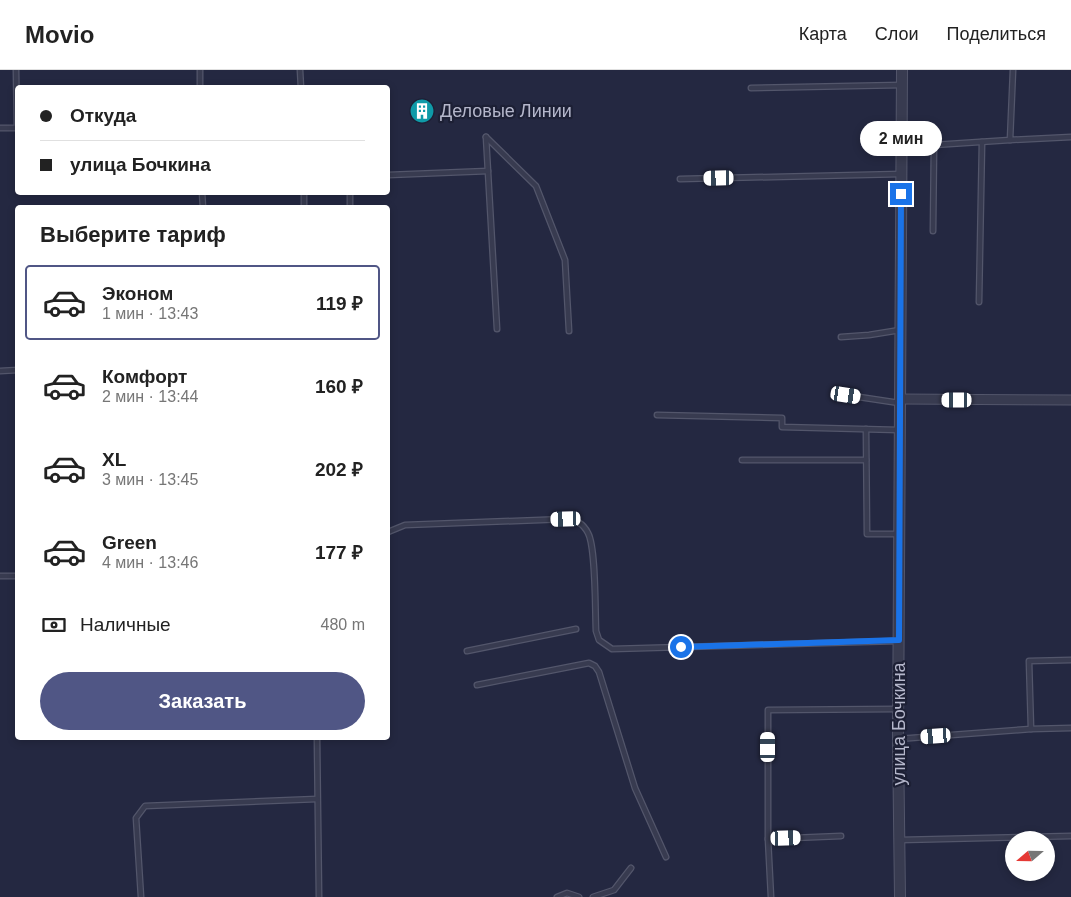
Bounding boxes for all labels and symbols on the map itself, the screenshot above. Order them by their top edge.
building icon: Деловые Линии [409,98,435,124]
place label: Деловые Линии [440,101,572,121]
callout: 2 мин [860,122,942,156]
car [703,170,734,186]
route end [890,183,912,205]
car [830,385,861,405]
car [942,393,972,408]
car [550,511,581,527]
route start [670,636,692,658]
street label: улица Бочкина [889,661,909,786]
car [920,727,951,745]
car [760,732,775,762]
car [770,830,801,846]
north arrow [1005,831,1055,881]

